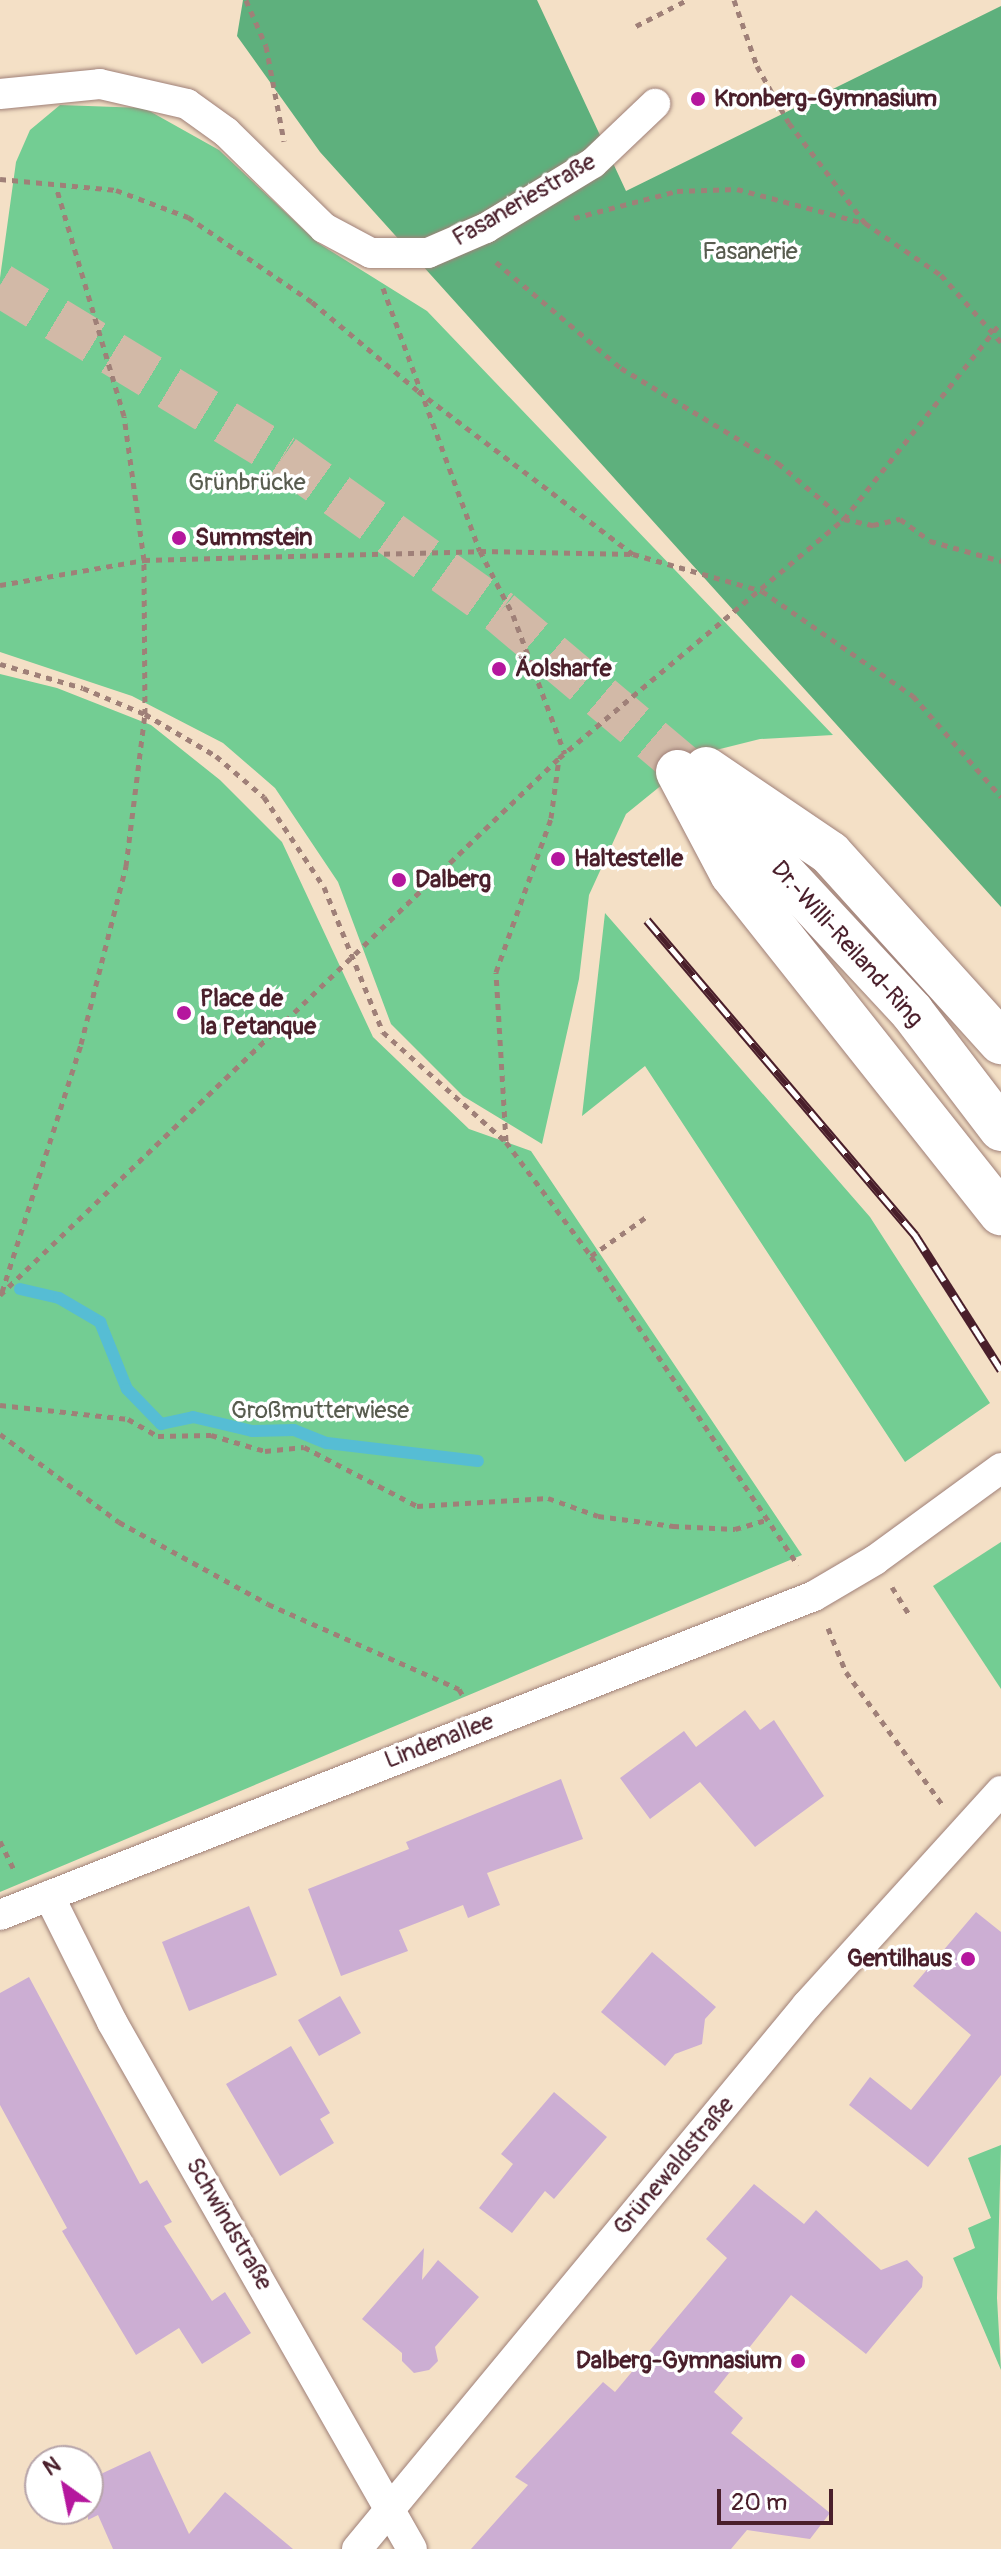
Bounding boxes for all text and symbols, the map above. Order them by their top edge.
place label: Kronberg-Gymnasium [714,85,937,113]
marker: Kronberg-Gymnasium [689,90,707,108]
street label: Fasaneriestraße [447,147,601,253]
park label: Fasanerie [702,238,798,266]
park label: Grünbrücke [188,469,306,497]
place label: Summstein [195,524,312,552]
marker: Summstein [170,529,188,547]
place label: Äolsharfe [515,655,612,683]
marker: Äolsharfe [490,660,508,678]
place label: Haltestelle [574,845,683,873]
marker: Haltestelle [549,850,567,868]
street label: Dr.-Willi-Reiland-Ring [765,855,929,1033]
place label: Dalberg [415,866,491,894]
marker: Dalberg [390,871,408,889]
place label: Place de la Petanque [200,985,316,1041]
marker: Place de la Petanque [175,1004,193,1022]
park label: Großmutterwiese [231,1397,409,1425]
street label: Lindenallee [380,1707,498,1775]
place label: Gentilhaus [847,1945,952,1973]
marker: Gentilhaus [959,1950,977,1968]
street label: Grünewaldstraße [608,2091,740,2241]
street label: Schwindstraße [180,2153,278,2295]
place label: Dalberg-Gymnasium [576,2347,782,2375]
marker: Dalberg-Gymnasium [789,2352,807,2370]
north arrow [24,2445,104,2525]
text: N [38,2451,66,2482]
scale bar [721,2473,837,2523]
text: 20 m [731,2488,787,2517]

